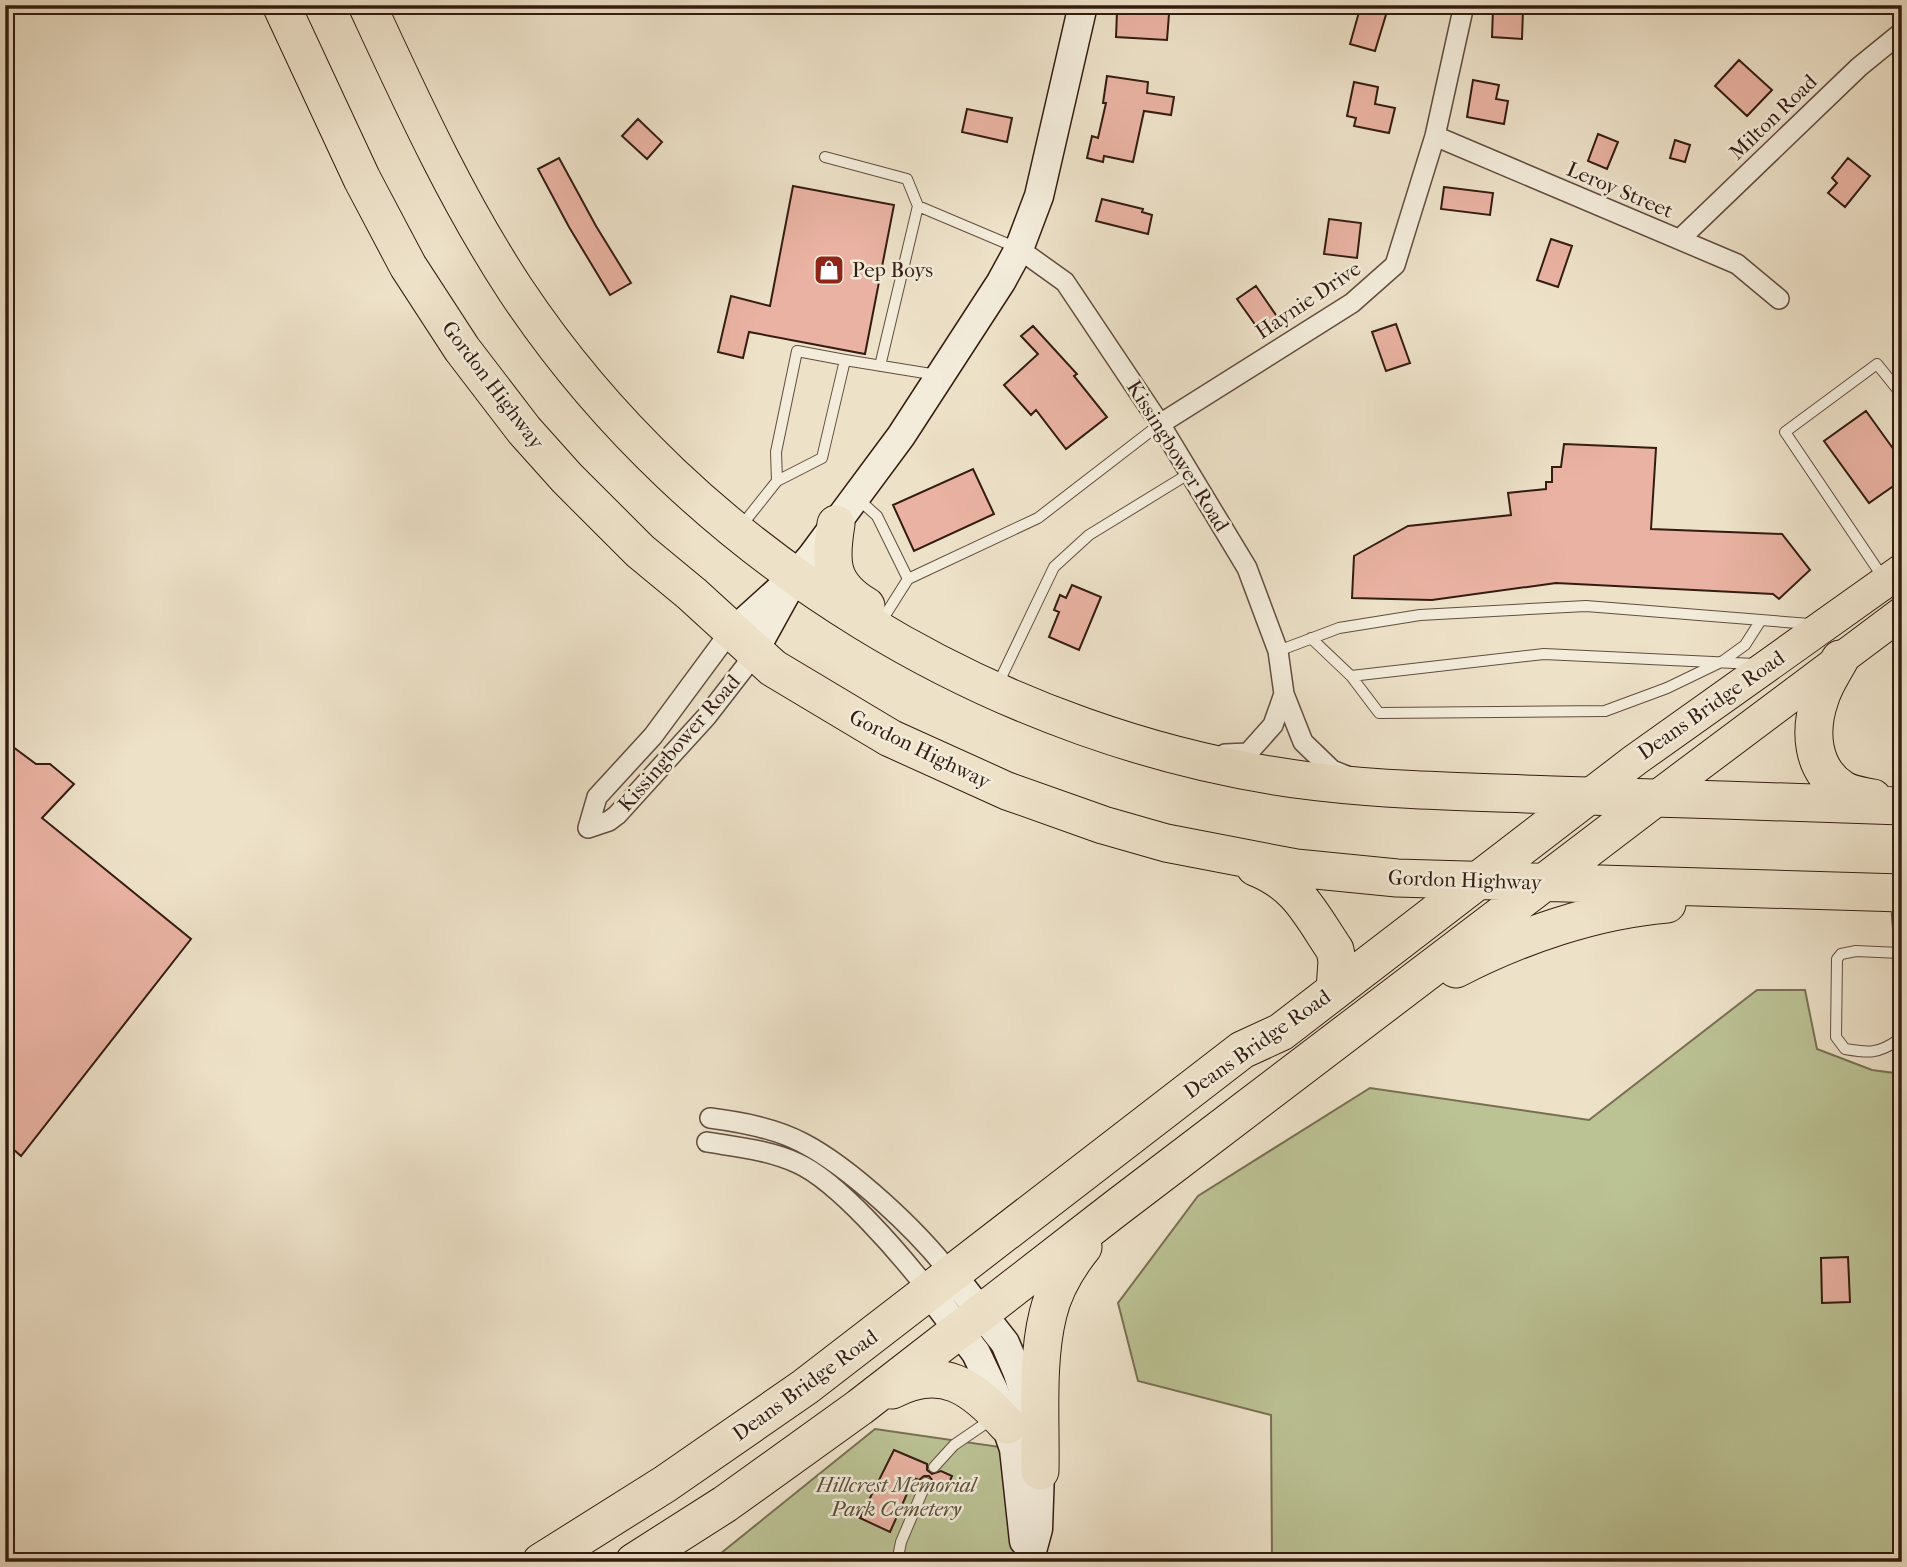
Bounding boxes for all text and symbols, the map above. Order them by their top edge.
street label: Milton Road [1724,69,1822,165]
street label: Leroy Street [1563,157,1677,223]
shop icon: Pep Boys [812,253,846,287]
street label: Haynie Drive [1251,256,1365,344]
place label: Pep Boys [852,258,933,282]
street label: Gordon Highway [437,316,549,454]
street label: Kissingbower Road [1122,376,1234,536]
street label: Deans Bridge Road [1633,645,1789,765]
street label: Kissingbower Road [613,669,745,816]
street label: Gordon Highway [846,704,995,794]
street label: Gordon Highway [1388,865,1543,895]
street label: Deans Bridge Road [1179,984,1335,1104]
street label: Deans Bridge Road [728,1324,883,1446]
park label: Hillcrest Memorial Park Cemetery [815,1473,979,1521]

